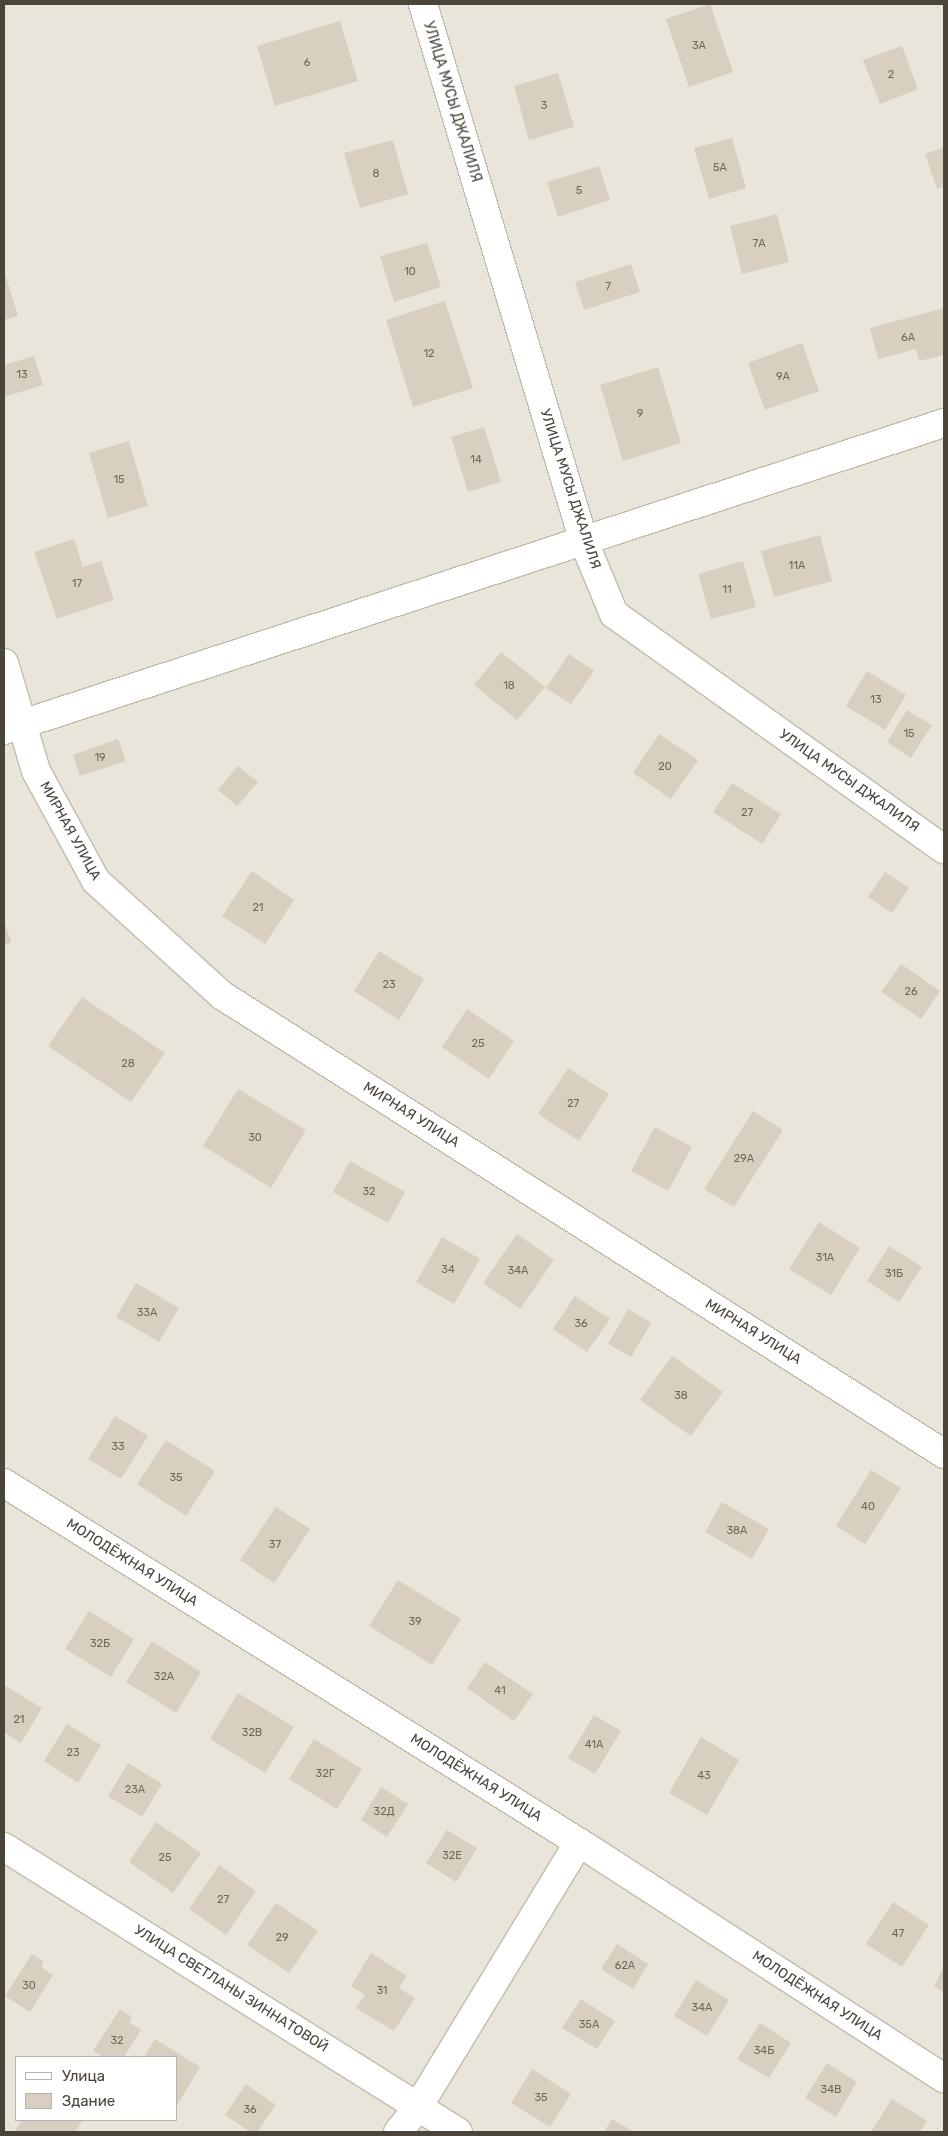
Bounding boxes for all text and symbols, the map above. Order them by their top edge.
street label: УЛИЦА МУСЫ ДЖАЛИЛЯ [420,20,484,184]
house number: 3А [692,39,706,53]
house number: 6 [304,56,310,70]
house number: 2 [888,68,894,82]
house number: 3 [541,99,547,113]
house number: 5А [713,161,727,175]
house number: 8 [373,167,379,181]
house number: 5 [576,184,582,198]
house number: 7А [752,237,766,251]
house number: 10 [404,265,416,279]
house number: 7 [605,280,611,294]
house number: 6А [901,331,915,345]
house number: 12 [423,347,435,361]
house number: 13 [16,368,28,382]
house number: 9А [776,370,790,384]
street label: УЛИЦА МУСЫ ДЖАЛИЛЯ [536,407,604,571]
house number: 9 [637,407,643,421]
house number: 14 [470,453,482,467]
house number: 15 [113,473,125,487]
house number: 11А [789,559,805,573]
house number: 17 [72,577,82,591]
house number: 11 [722,583,732,597]
house number: 18 [503,679,515,693]
house number: 13 [870,693,882,707]
street label: УЛИЦА МУСЫ ДЖАЛИЛЯ [776,726,922,836]
house number: 15 [903,727,915,741]
house number: 19 [94,751,106,765]
house number: 20 [658,760,672,774]
street label: МИРНАЯ УЛИЦА [36,779,104,883]
house number: 27 [741,806,753,820]
house number: 21 [252,901,264,915]
house number: 23 [382,978,396,992]
house number: 26 [904,985,918,999]
house number: 25 [472,1037,484,1051]
house number: 28 [121,1057,135,1071]
street label: МИРНАЯ УЛИЦА [360,1079,462,1151]
house number: 27 [567,1097,579,1111]
house number: 30 [248,1131,262,1145]
house number: 29А [734,1152,754,1166]
house number: 32 [362,1185,376,1199]
house number: 31А [816,1251,834,1265]
house number: 34 [441,1263,455,1277]
house number: 34А [508,1264,528,1278]
house number: 31Б [885,1267,903,1281]
street label: МИРНАЯ УЛИЦА [702,1296,804,1368]
house number: 33А [137,1306,157,1320]
house number: 36 [574,1317,588,1331]
house number: 38 [674,1389,688,1403]
house number: 33 [111,1440,125,1454]
house number: 35 [169,1471,183,1485]
house number: 40 [861,1500,875,1514]
street label: МОЛОДЁЖНАЯ УЛИЦА [63,1516,201,1610]
house number: 38А [727,1524,747,1538]
house number: 37 [269,1538,281,1552]
house number: 39 [408,1615,422,1629]
house number: 32Б [90,1637,110,1651]
house number: 32А [154,1670,174,1684]
house number: 41 [494,1684,506,1698]
house number: 21 [13,1713,25,1727]
house number: 32В [242,1726,262,1740]
street label: МОЛОДЁЖНАЯ УЛИЦА [407,1731,545,1825]
house number: 41А [585,1738,603,1752]
house number: 23 [66,1746,80,1760]
house number: 32Г [316,1767,334,1781]
house number: 43 [697,1769,711,1783]
house number: 23А [125,1783,145,1797]
house number: 32Д [374,1805,394,1819]
house number: 32Е [442,1849,462,1863]
house number: 25 [159,1851,171,1865]
house number: 27 [217,1893,229,1907]
street label: УЛИЦА СВЕТЛАНЫ ЗИННАТОВОЙ [131,1922,331,2056]
house number: 47 [892,1927,904,1941]
house number: 29 [276,1931,288,1945]
street label: МОЛОДЁЖНАЯ УЛИЦА [749,1948,885,2044]
house number: 62А [615,1959,635,1973]
house number: 30 [22,1979,36,1993]
house number: 31 [376,1984,388,1998]
house number: 34А [692,2001,712,2015]
house number: 35А [579,2018,599,2032]
house number: 32 [110,2034,124,2048]
house number: 34Б [754,2044,774,2058]
legend [15,2056,178,2121]
text: Улица [62,2067,105,2085]
house number: 34В [821,2083,841,2097]
house number: 35 [534,2091,548,2105]
text: Здание [62,2092,115,2110]
house number: 36 [243,2103,257,2117]

